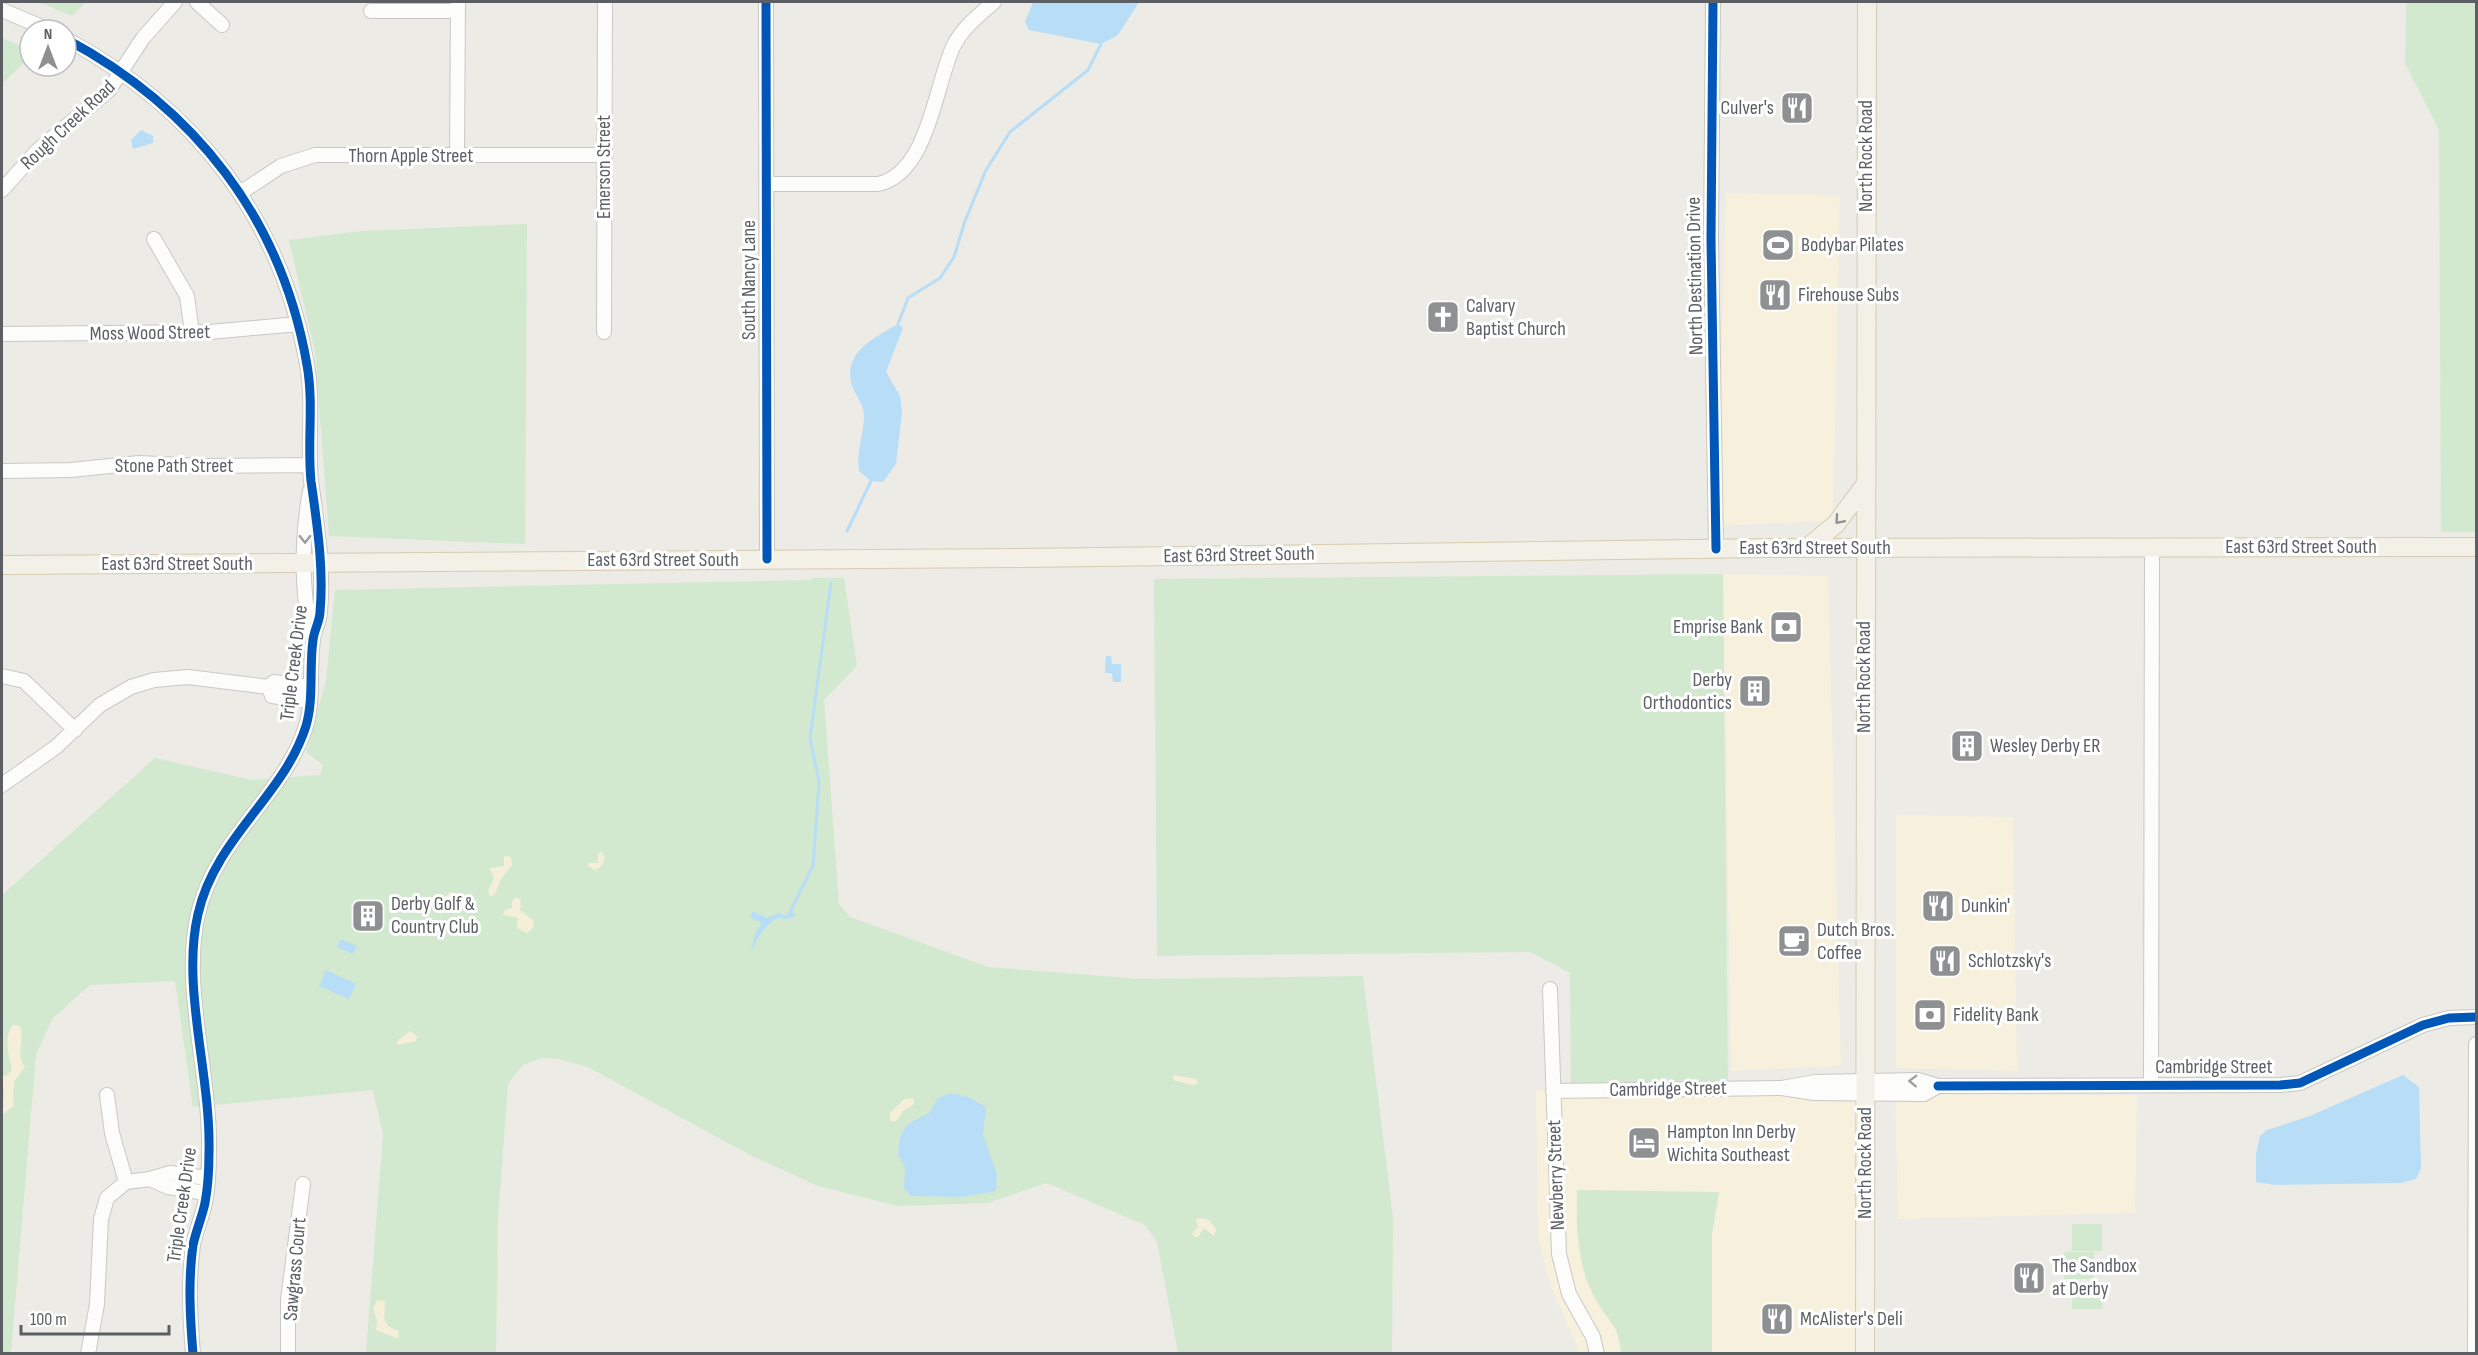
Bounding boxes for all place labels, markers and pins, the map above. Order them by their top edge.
restaurant icon: Culver's [1779,90,1815,126]
place label: Culver's [1720,96,1774,120]
sports icon: Bodybar Pilates [1760,227,1796,263]
place label: Bodybar Pilates [1801,233,1904,257]
restaurant icon: Firehouse Subs [1757,277,1793,313]
place label: Firehouse Subs [1798,283,1899,307]
place label: Calvary Baptist Church [1466,294,1566,341]
church icon: Calvary Baptist Church [1425,299,1461,335]
bank icon: Emprise Bank [1768,609,1804,645]
place label: Emprise Bank [1673,615,1763,639]
place label: Derby Orthodontics [1643,668,1732,715]
building icon: Derby Orthodontics [1737,673,1773,709]
building icon: Wesley Derby ER [1949,728,1985,764]
place label: Wesley Derby ER [1990,734,2101,758]
restaurant icon: Dunkin' [1920,888,1956,924]
place label: Derby Golf & Country Club [391,892,479,939]
place label: Dunkin' [1961,894,2010,918]
building icon: Derby Golf & Country Club [350,898,386,934]
place label: Dutch Bros. Coffee [1817,918,1894,965]
cafe icon: Dutch Bros. Coffee [1776,923,1812,959]
restaurant icon: Schlotzsky's [1927,943,1963,979]
place label: Schlotzsky's [1968,949,2051,973]
bank icon: Fidelity Bank [1912,997,1948,1033]
place label: Fidelity Bank [1953,1003,2039,1027]
place label: Hampton Inn Derby Wichita Southeast [1667,1120,1796,1167]
hotel icon: Hampton Inn Derby Wichita Southeast [1626,1125,1662,1161]
place label: The Sandbox at Derby [2052,1254,2137,1301]
restaurant icon: The Sandbox at Derby [2011,1260,2047,1296]
restaurant icon: McAlister's Deli [1759,1301,1795,1337]
place label: McAlister's Deli [1800,1307,1903,1331]

